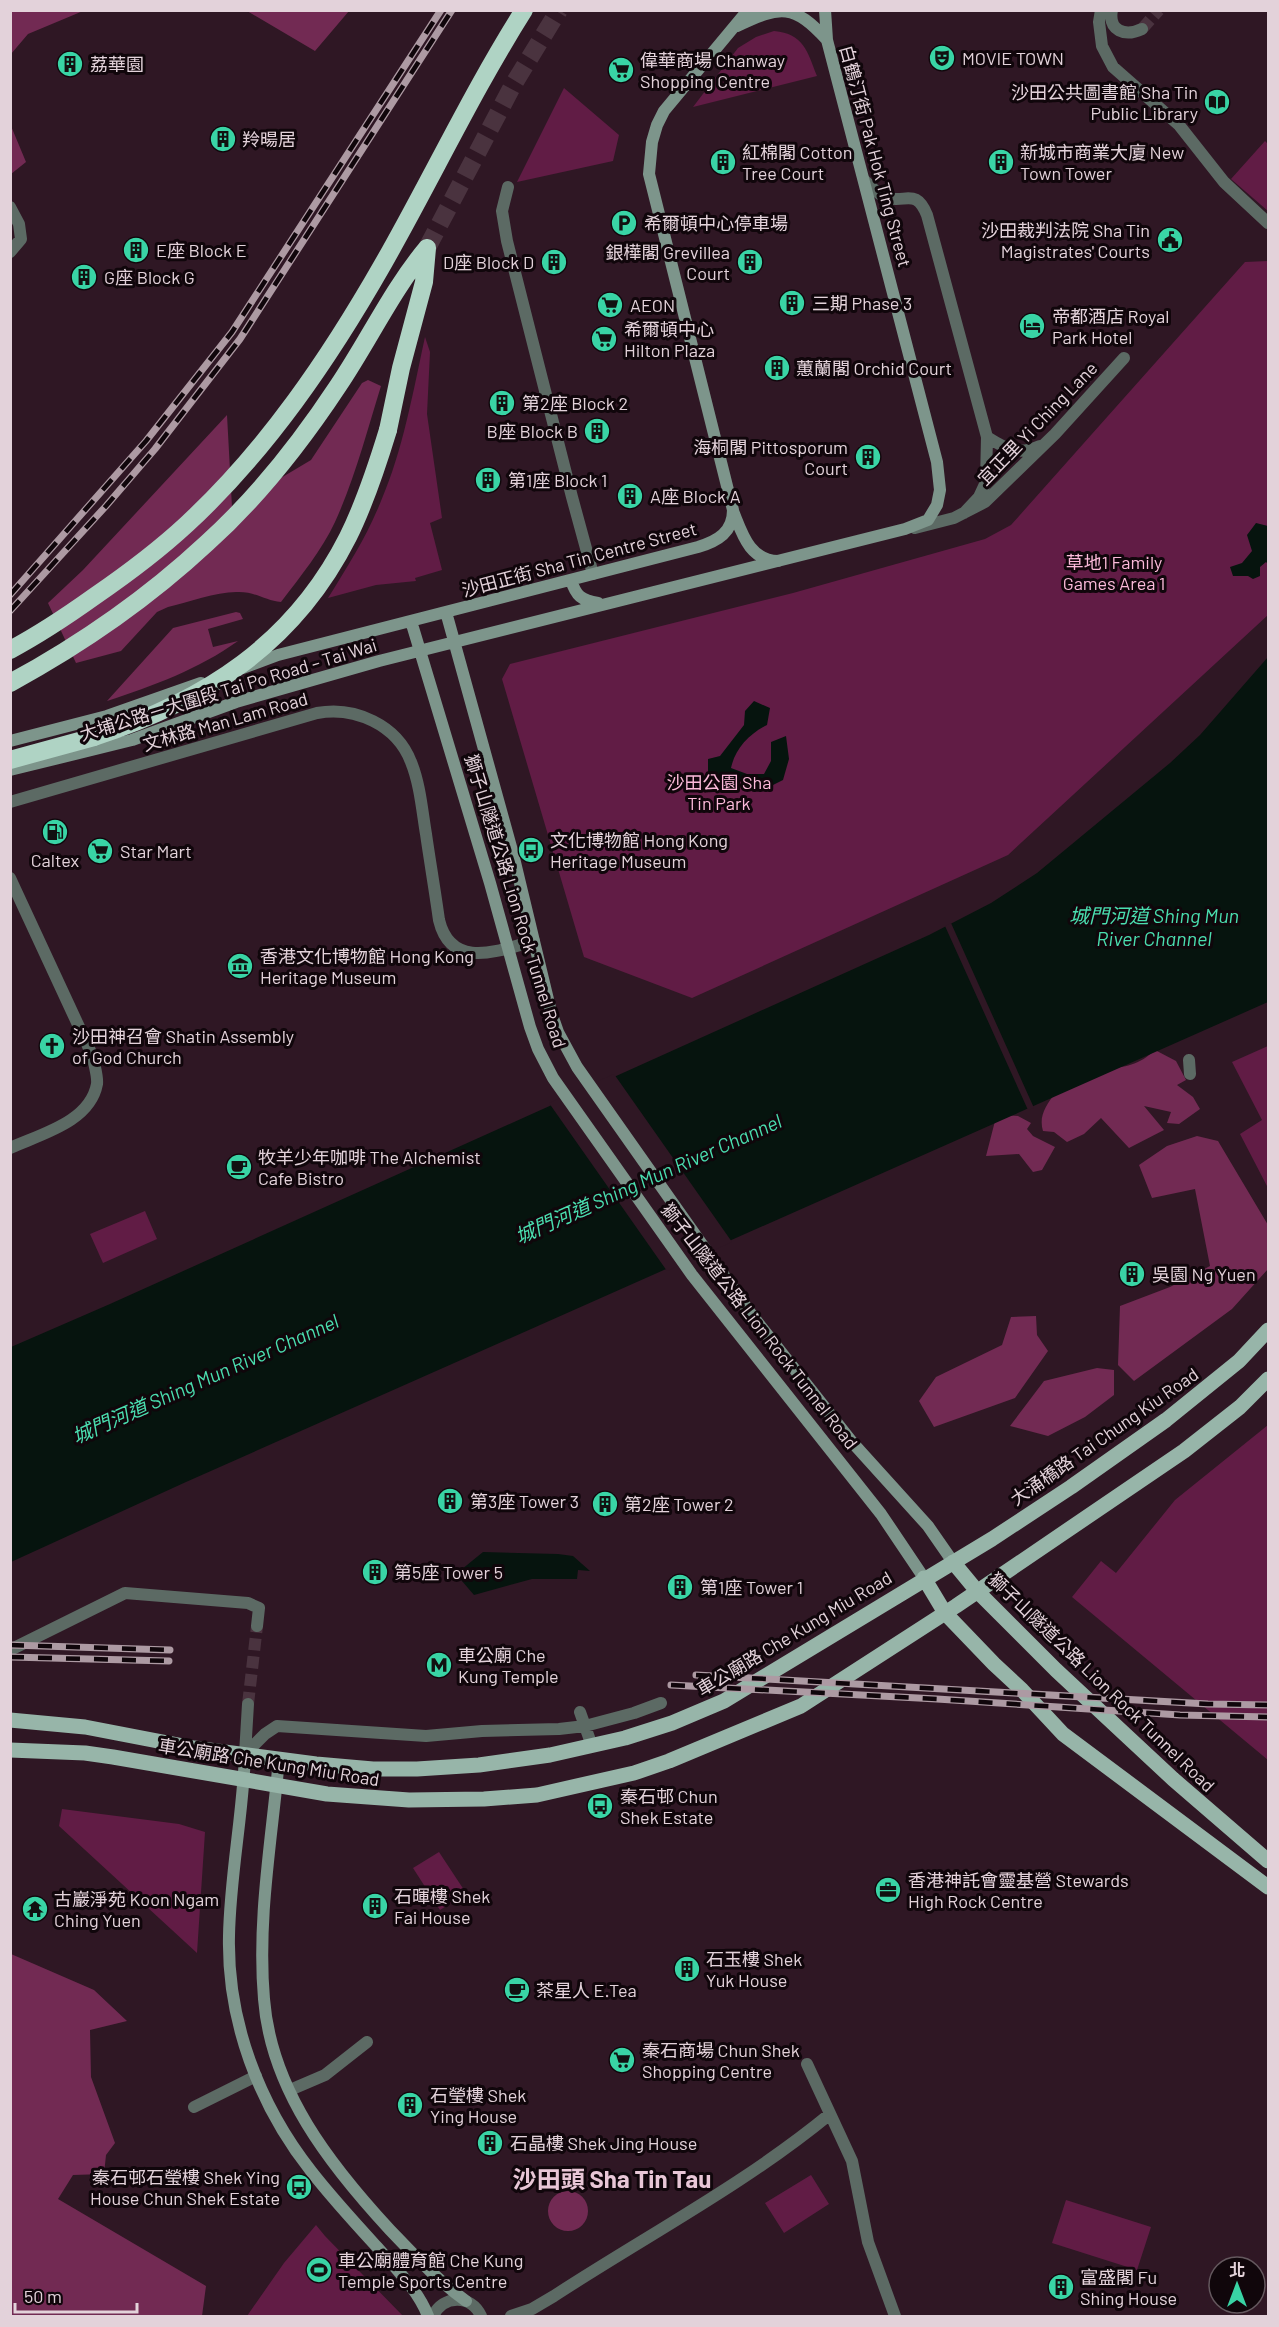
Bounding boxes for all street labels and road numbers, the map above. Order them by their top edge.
street label: 白鶴汀街 Pak Hok Ting Street [836,43,916,269]
street label: 宜正里 Yi Ching Lane [973,357,1101,489]
street label: 沙田正街 Sha Tin Centre Street [459,517,699,601]
street label: 大埔公路－大圍段 Tai Po Road – Tai Wai [77,633,379,745]
street label: 文林路 Man Lam Road [140,687,310,755]
street label: 獅子山隧道公路 Lion Rock Tunnel Road [461,752,571,1050]
street label: 獅子山隧道公路 Lion Rock Tunnel Road [657,1199,863,1453]
street label: 大涌橋路 Tai Chung Kiu Road [1006,1363,1202,1509]
street label: 車公廟路 Che Kung Miu Road [693,1566,895,1700]
street label: 獅子山隧道公路 Lion Rock Tunnel Road [984,1568,1220,1796]
street label: 車公廟路 Che Kung Miu Road [157,1734,381,1790]

